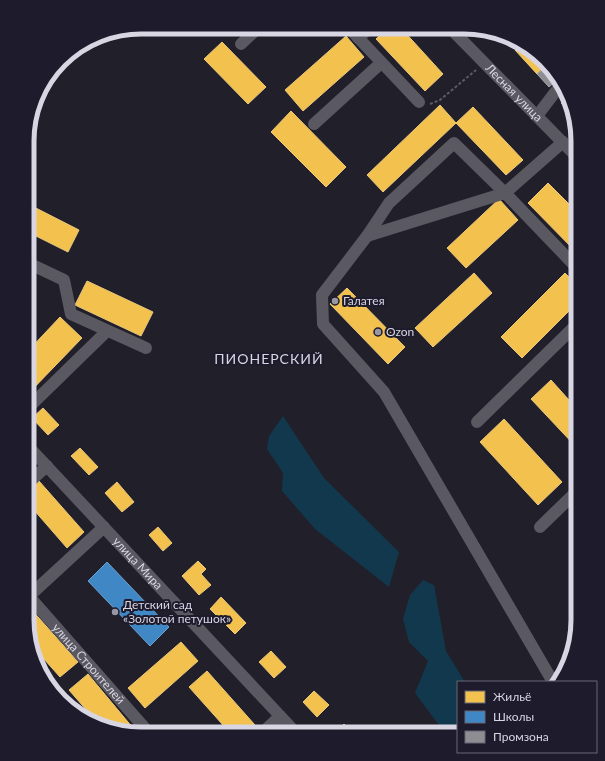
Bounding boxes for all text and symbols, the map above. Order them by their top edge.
street label: Лесная улица [482,60,546,125]
place label: Галатея [343,293,385,308]
marker: Галатея [330,296,340,306]
place label: Ozon [386,324,414,339]
marker: Ozon [373,327,383,337]
district label: ПИОНЕРСКИЙ [214,350,324,367]
street label: улица Мира [110,534,166,592]
place label: Детский сад «Золотой петушок» [123,597,231,626]
marker: Детский сад «Золотой петушок» [110,607,120,617]
street label: улица Строителей [49,620,128,707]
legend [457,681,597,753]
text: Жильё [493,689,531,704]
text: Школы [493,709,534,724]
text: Промзона [493,729,549,744]

